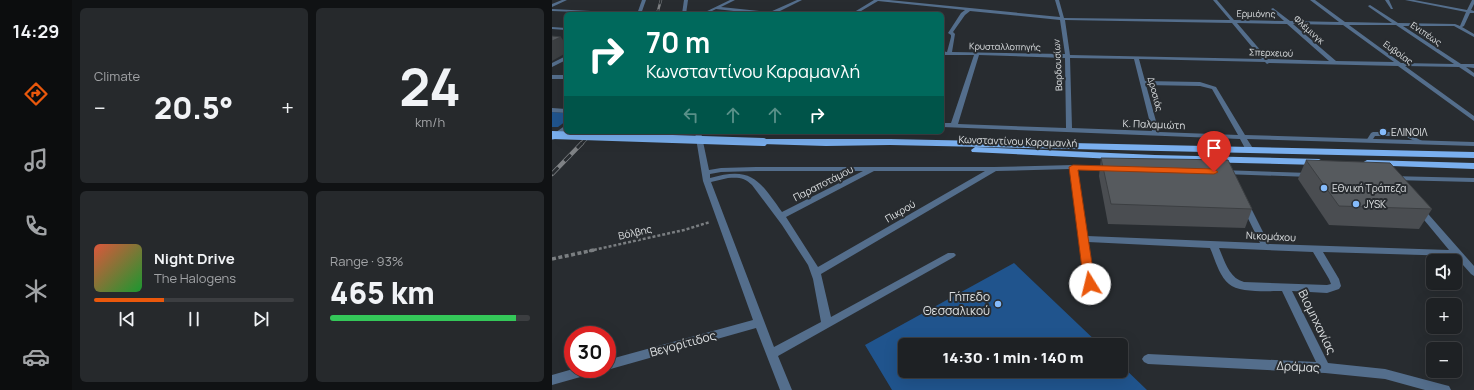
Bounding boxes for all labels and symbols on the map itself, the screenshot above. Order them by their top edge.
street label: Ερμιόνης [1236,7,1276,20]
street label: Φλέμινγκ [1291,12,1328,47]
street label: Ενιπέως [1408,18,1444,49]
street label: Ευβοίας [1381,37,1416,68]
street label: Βαρδουσίων [1050,38,1065,91]
street label: Κρυσταλλοπηγής [969,39,1041,54]
street label: Σπερχειού [1249,45,1293,60]
street label: Δροσιάς [1145,75,1166,113]
street label: Κ. Παλαμιώτη [1122,116,1186,132]
place label: ΕΛΙΝΟΙΛ [1391,125,1428,139]
marker: ΕΛΙΝΟΙΛ [1378,127,1388,137]
pin [1197,131,1231,172]
street label: Κωνσταντίνου Καραμανλή [958,132,1078,150]
street label: Παραποτάμου [790,162,856,204]
place label: Εθνική Τράπεζα [1332,181,1406,195]
marker: Εθνική Τράπεζα [1319,183,1329,193]
street label: Πικρού [882,197,918,225]
place label: JYSK [1364,197,1386,211]
marker: JYSK [1351,199,1361,209]
street label: Βόλβης [617,221,654,243]
street label: Νικομάχου [1246,228,1297,244]
position arrow [1069,263,1111,305]
street label: Βιομηχανίας [1294,287,1341,357]
place label: Γήπεδο Θεσσαλικού [923,288,990,319]
marker: Γήπεδο Θεσσαλικού [993,299,1003,309]
speed limit sign: 30 [564,326,616,378]
street label: Βεγορίτιδος [648,326,718,361]
street label: Δράμας [1276,357,1320,376]

